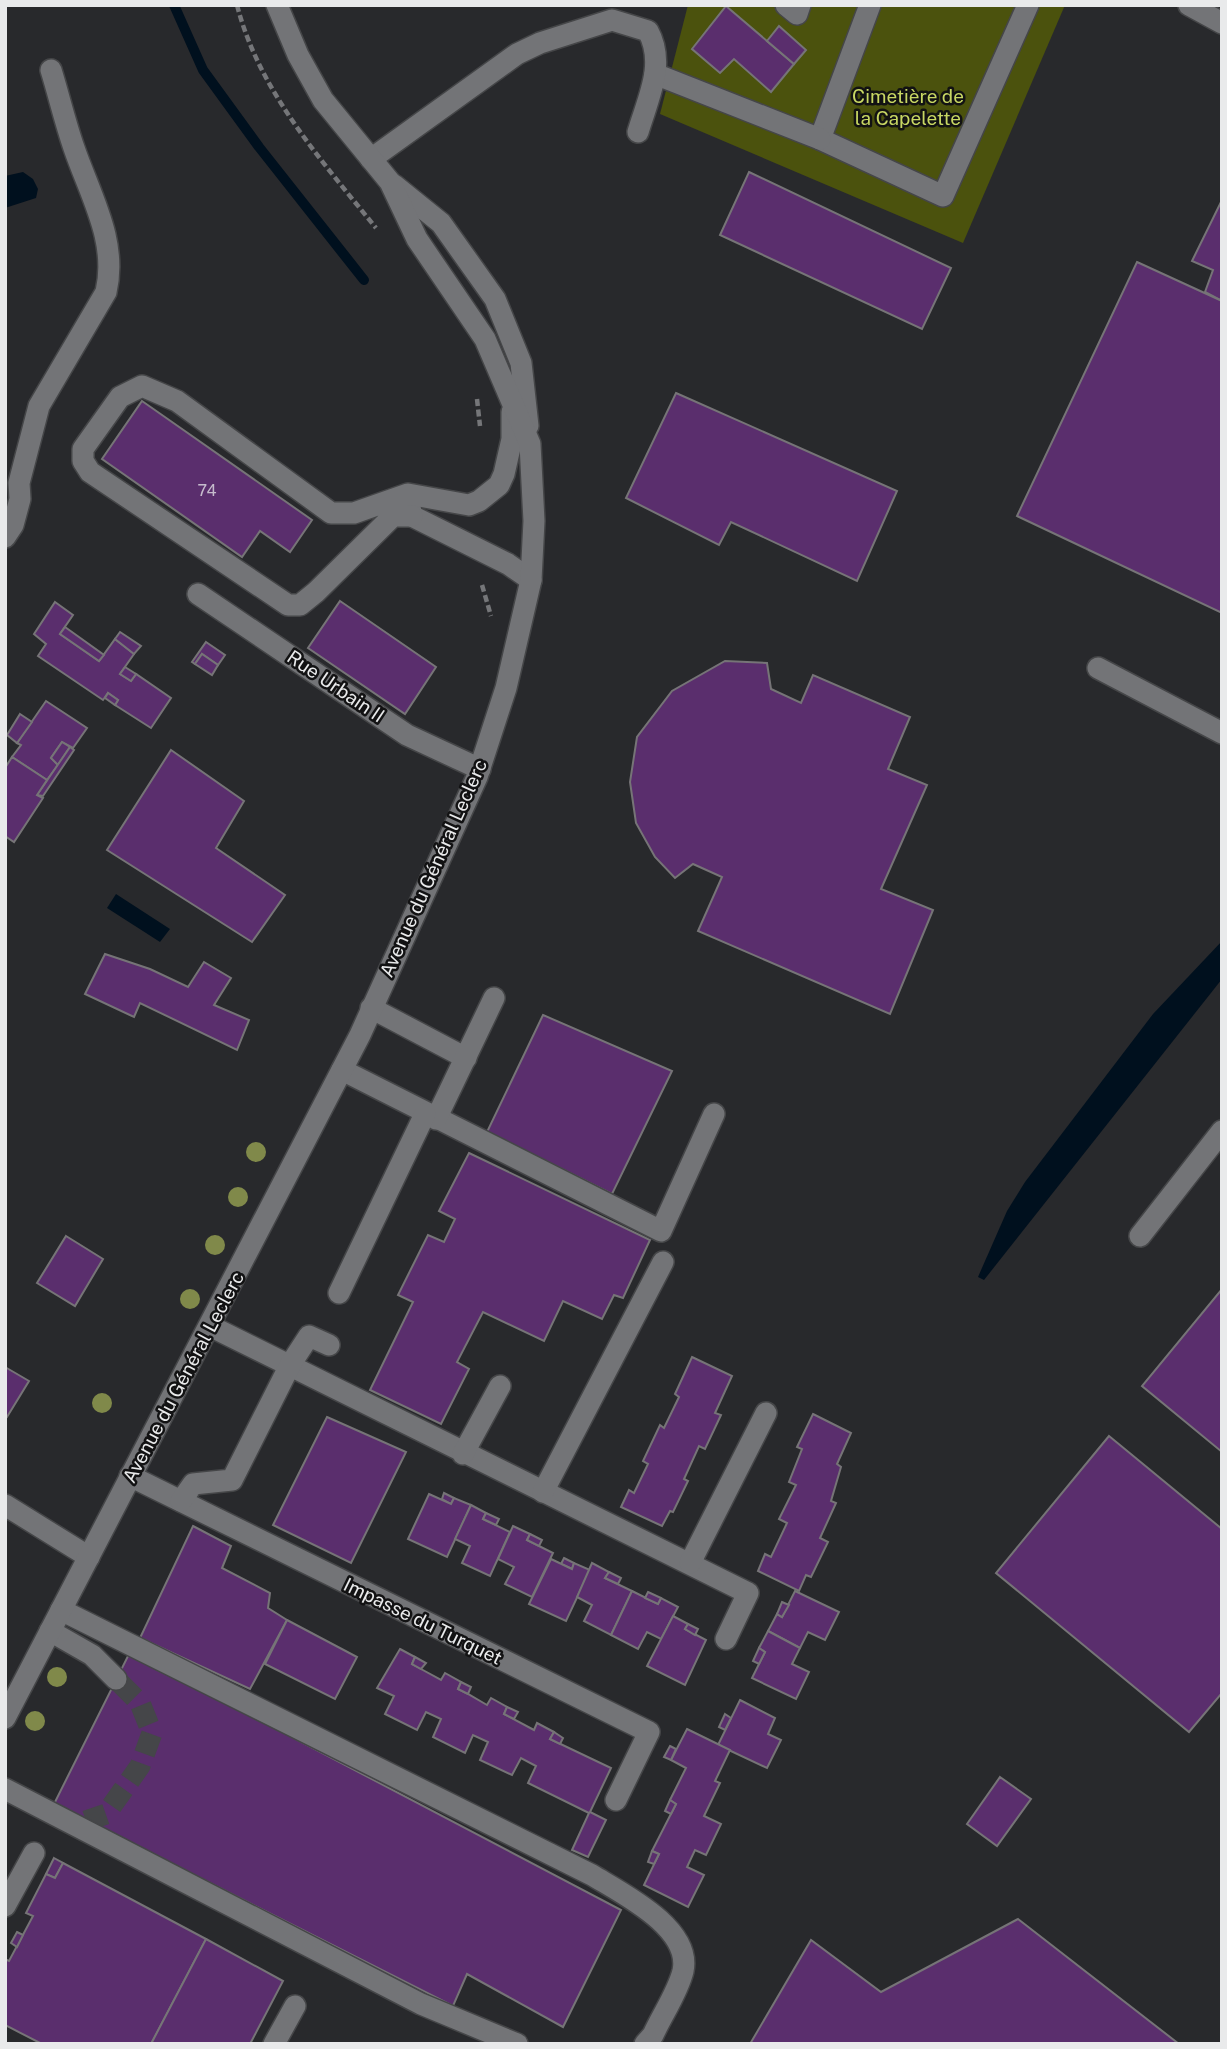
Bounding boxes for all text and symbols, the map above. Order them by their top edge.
park label: Cimetière de la Capelette [852,85,964,129]
house number: 74 [197,481,217,500]
street label: Rue Urbain II [283,645,389,727]
street label: Avenue du Général Leclerc [375,756,491,980]
street label: Avenue du Général Leclerc [118,1268,248,1486]
street label: Impasse du Turquet [340,1573,506,1669]

